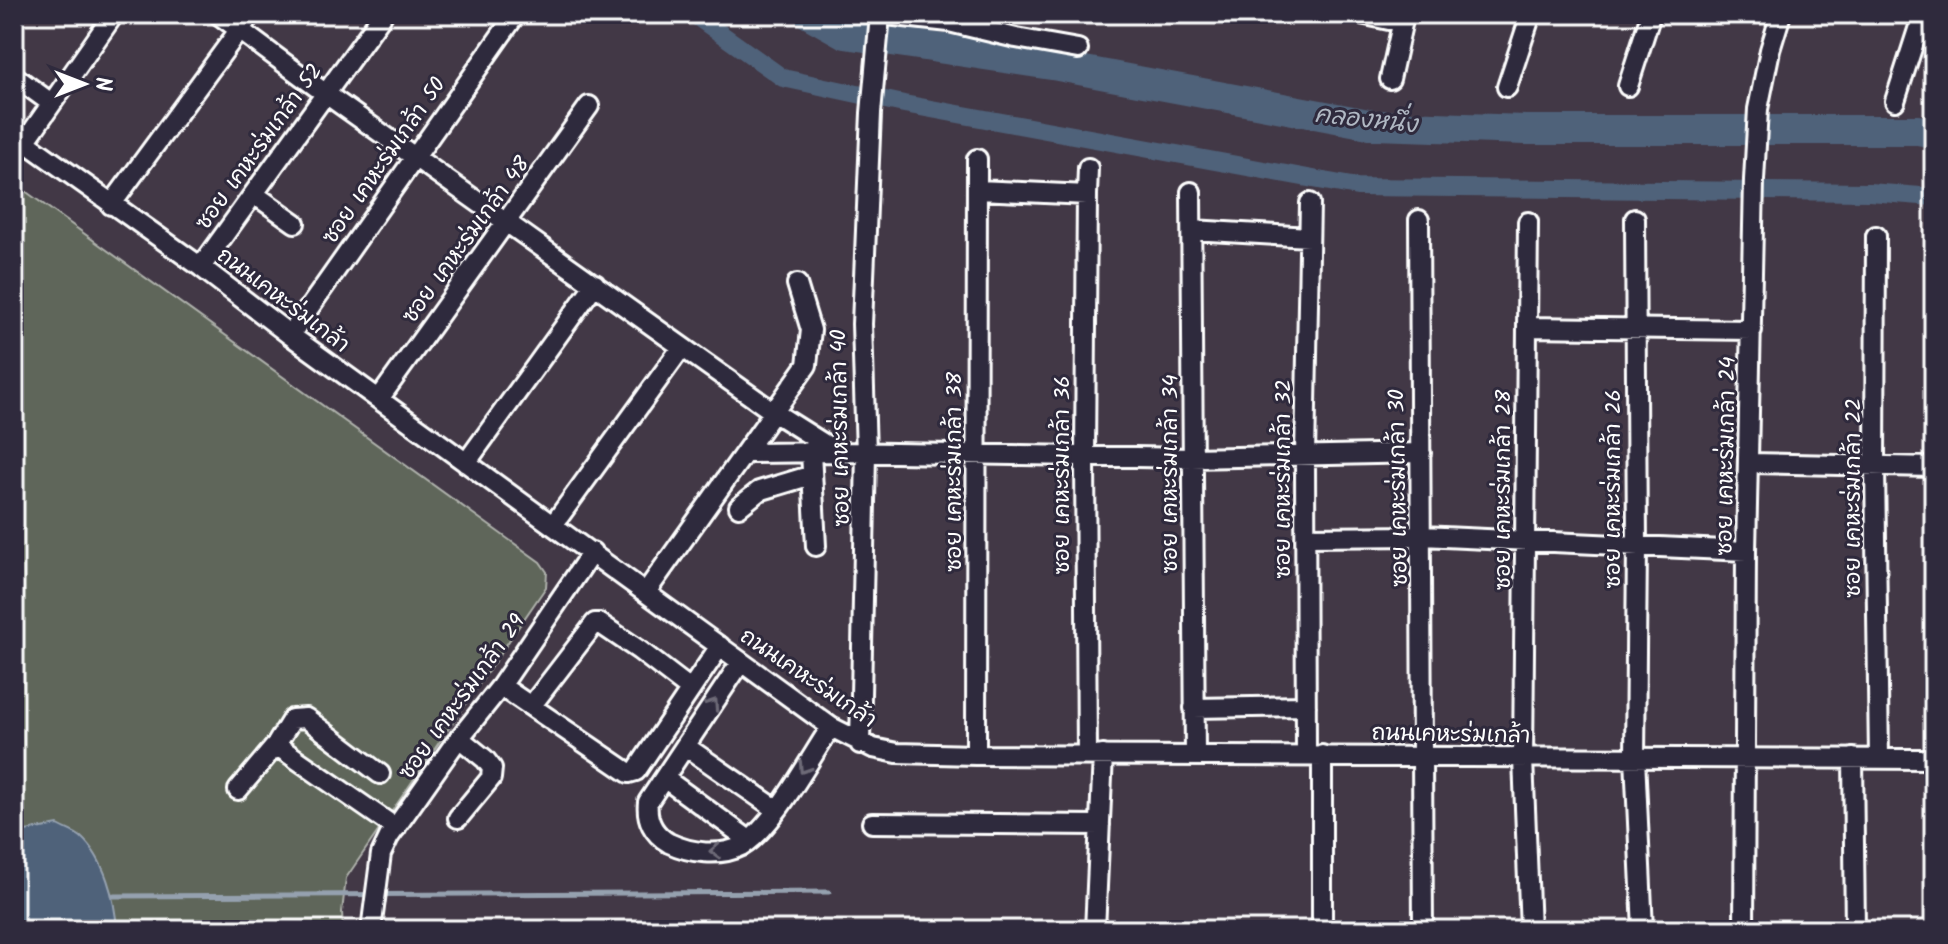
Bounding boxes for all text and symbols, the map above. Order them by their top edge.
north arrow [44,44,124,124]
street label: ซอย เคหะร่มเกล้า 52 [187,57,333,238]
street label: ซอย เคหะร่มเกล้า 50 [314,71,456,252]
text: N [84,77,119,91]
water label: คลองหนึ่ง [1313,93,1421,145]
street label: ซอย เคหะร่มเกล้า 48 [394,149,540,332]
street label: ถนนเคหะร่มเกล้า [209,239,356,363]
street label: ซอย เคหะร่มเกล้า 40 [822,329,861,527]
street label: ซอย เคหะร่มเกล้า 24 [1708,356,1747,556]
street label: ซอย เคหะร่มเกล้า 38 [938,371,973,572]
street label: ซอย เคหะร่มเกล้า 34 [1154,374,1189,574]
street label: ซอย เคหะร่มเกล้า 36 [1046,375,1081,575]
street label: ซอย เคหะร่มเกล้า 32 [1267,379,1302,579]
street label: ซอย เคหะร่มเกล้า 30 [1380,389,1419,587]
street label: ซอย เคหะร่มเกล้า 28 [1487,389,1522,590]
street label: ซอย เคหะร่มเกล้า 26 [1597,389,1632,589]
street label: ซอย เคหะร่มเกล้า 22 [1837,398,1872,598]
street label: ซอย เคหะร่มเกล้า 29 [391,607,535,788]
street label: ถนนเคหะร่มเกล้า [732,620,883,738]
one-way arrow [703,698,718,713]
street label: ถนนเคหะร่มเกล้า [1371,717,1531,754]
one-way arrow [798,759,813,774]
one-way arrow [709,843,721,860]

